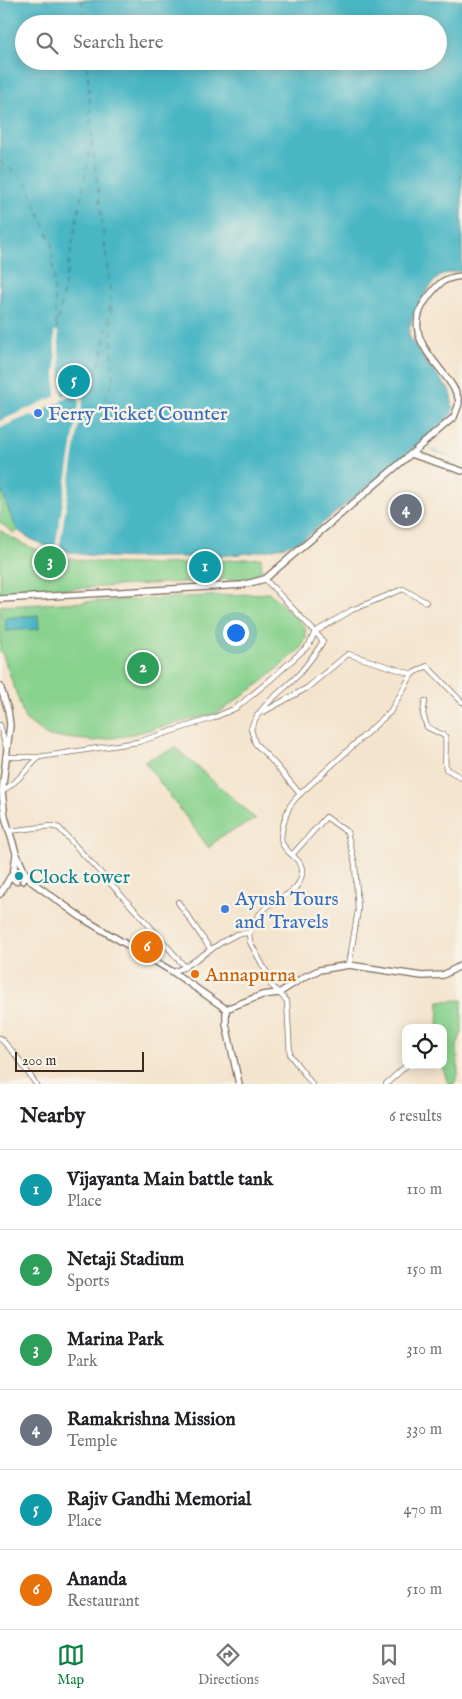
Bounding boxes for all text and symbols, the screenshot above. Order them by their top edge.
search box [15,15,447,70]
icon: search [33,29,61,57]
text: Search here [73,31,164,55]
pin: 5 [58,362,90,400]
place label: Ferry Ticket Counter [48,402,228,427]
marker: Ferry Ticket Counter [32,407,44,419]
pin: 4 [390,491,422,529]
pin: 3 [34,543,66,581]
pin: 1 [189,548,221,586]
your location [223,620,249,646]
pin: 2 [127,649,159,687]
place label: Clock tower [29,865,131,890]
marker: Clock tower [13,870,25,882]
place label: Ayush Tours and Travels [234,887,339,935]
marker: Ayush Tours and Travels [219,903,231,915]
pin: 6 [131,928,163,966]
place label: Annapurna [204,963,297,988]
marker: Annapurna [189,968,201,980]
map controls [402,1024,447,1069]
button: locate [402,1024,447,1069]
scale bar [15,1049,144,1072]
text: 200 m [22,1052,56,1070]
text: Nearby [20,1103,85,1130]
text: 6 results [389,1107,442,1127]
text: Vijayanta Main battle tank [67,1168,273,1192]
text: 1 [33,1180,39,1200]
text: 110 m [406,1180,442,1200]
text: Place [67,1192,102,1212]
text: Netaji Stadium [67,1248,184,1272]
text: 2 [32,1260,40,1280]
text: 150 m [407,1260,442,1280]
text: Sports [67,1272,109,1292]
text: Marina Park [67,1328,164,1352]
text: 3 [33,1340,39,1360]
text: 310 m [406,1340,442,1360]
text: Park [67,1352,97,1372]
text: Ramakrishna Mission [67,1408,236,1432]
text: 4 [32,1420,40,1440]
text: 330 m [406,1420,442,1440]
text: Temple [67,1432,117,1452]
text: Rajiv Gandhi Memorial [67,1488,251,1512]
text: 5 [33,1500,39,1520]
text: 470 m [403,1500,442,1520]
text: Place [67,1512,102,1532]
text: Ananda [67,1568,127,1592]
text: 6 [33,1580,39,1600]
text: 510 m [407,1580,442,1600]
text: Restaurant [67,1592,140,1612]
tab: Map [57,1641,85,1689]
tab: Directions [198,1641,259,1689]
tab: Saved [372,1641,405,1689]

